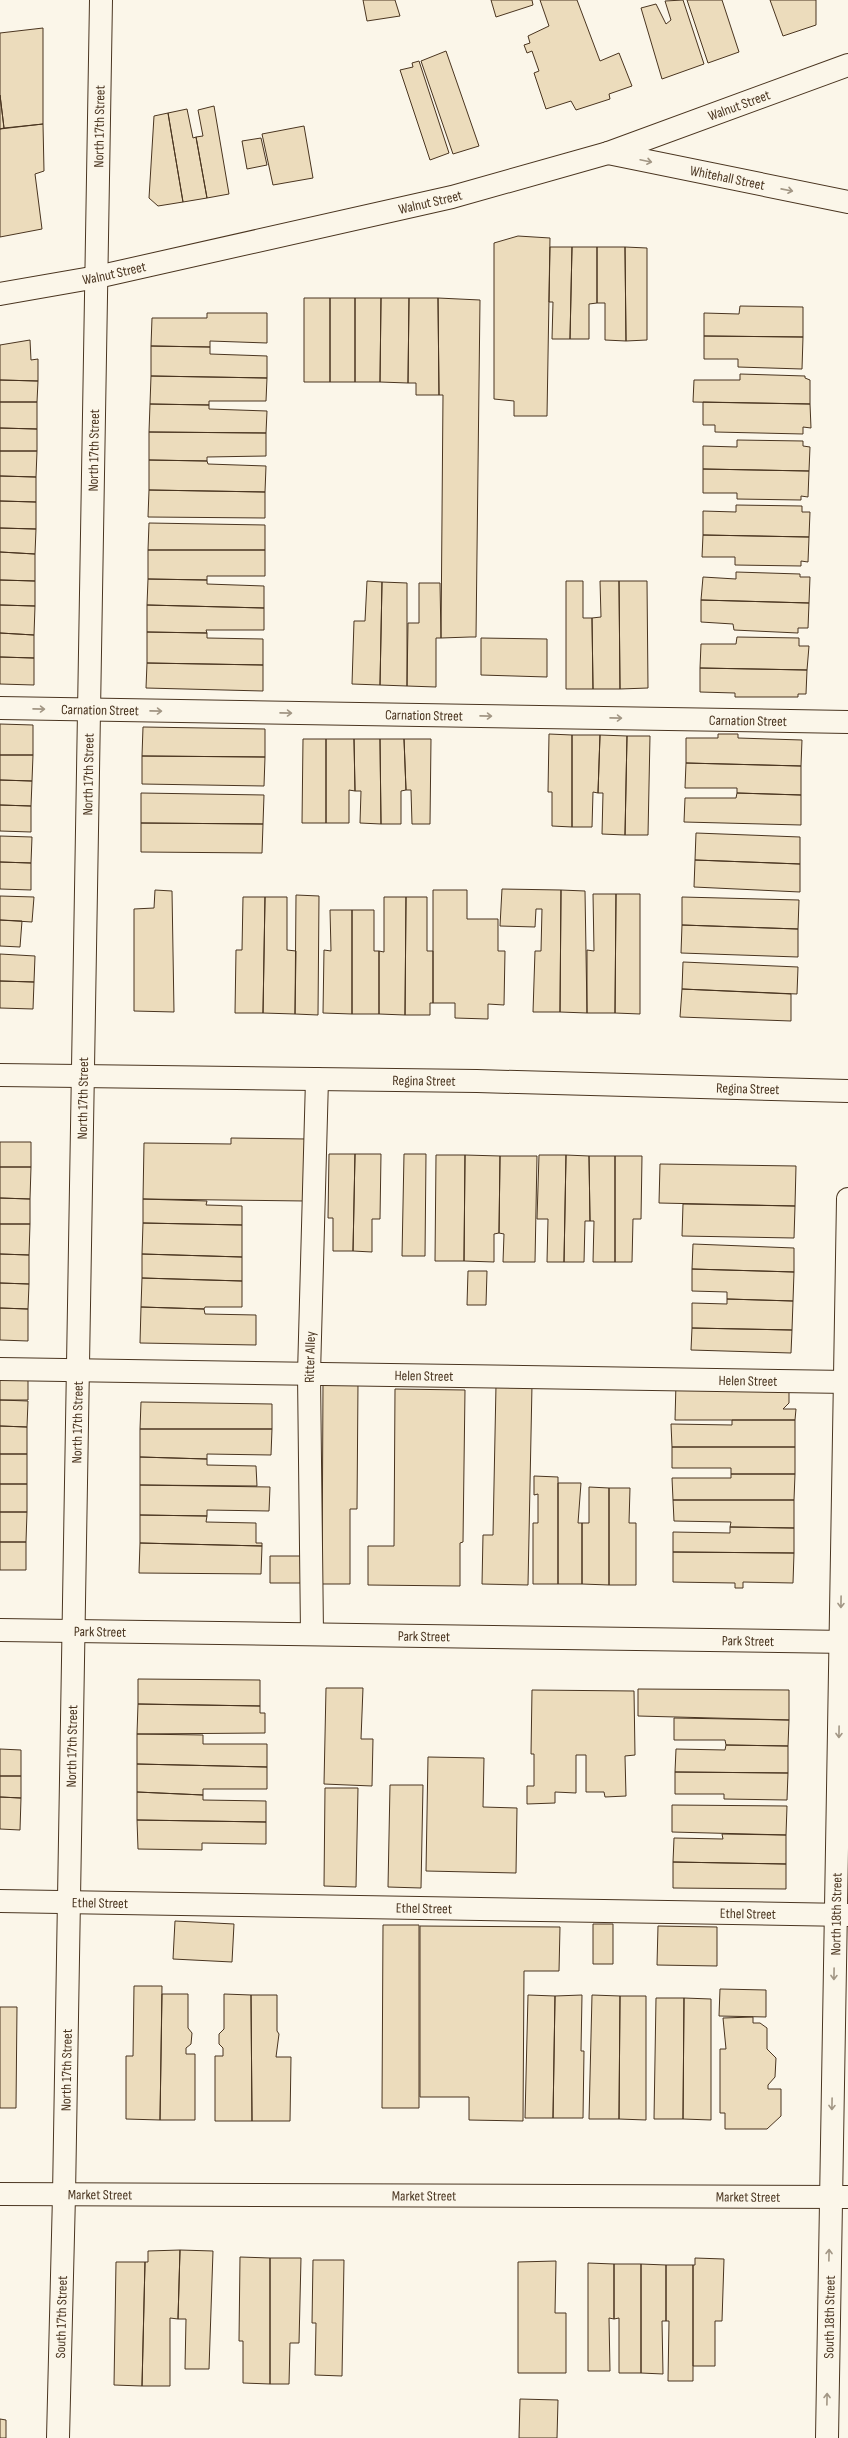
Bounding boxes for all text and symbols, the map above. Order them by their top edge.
street label: North 17th Street [90,85,109,168]
street label: Walnut Street [706,86,772,125]
one-way arrow [639,158,652,166]
street label: Whitehall Street [689,162,766,194]
street label: Walnut Street [397,187,464,218]
one-way arrow [780,187,793,195]
street label: Walnut Street [81,258,148,288]
street label: North 17th Street [85,409,103,492]
street label: Carnation Street [61,701,139,719]
one-way arrow [32,705,45,713]
street label: Carnation Street [385,706,463,725]
one-way arrow [149,707,162,715]
one-way arrow [279,709,292,717]
one-way arrow [479,712,492,720]
street label: Carnation Street [709,712,787,730]
one-way arrow [609,714,622,722]
street label: North 17th Street [79,733,98,816]
street label: North 17th Street [74,1057,92,1140]
street label: Regina Street [392,1072,456,1090]
street label: Regina Street [716,1079,780,1098]
street label: Ritter Alley [301,1330,319,1383]
street label: Helen Street [394,1367,453,1385]
street label: Helen Street [718,1372,777,1390]
street label: North 17th Street [68,1381,87,1464]
one-way arrow [837,1595,845,1608]
street label: Park Street [74,1623,126,1641]
street label: Park Street [398,1628,450,1645]
street label: Park Street [722,1632,774,1650]
street label: North 17th Street [63,1705,81,1787]
one-way arrow [835,1725,842,1738]
street label: North 18th Street [827,1873,846,1956]
street label: Ethel Street [72,1894,128,1912]
street label: Ethel Street [396,1900,452,1917]
street label: Ethel Street [720,1905,776,1923]
one-way arrow [831,1967,838,1980]
street label: North 17th Street [57,2029,76,2111]
one-way arrow [828,2097,836,2110]
street label: Market Street [68,2186,132,2203]
street label: Market Street [392,2187,456,2205]
street label: Market Street [716,2189,780,2206]
one-way arrow [826,2249,833,2262]
street label: South 17th Street [52,2275,71,2359]
street label: South 18th Street [820,2275,839,2359]
one-way arrow [823,2393,831,2406]

